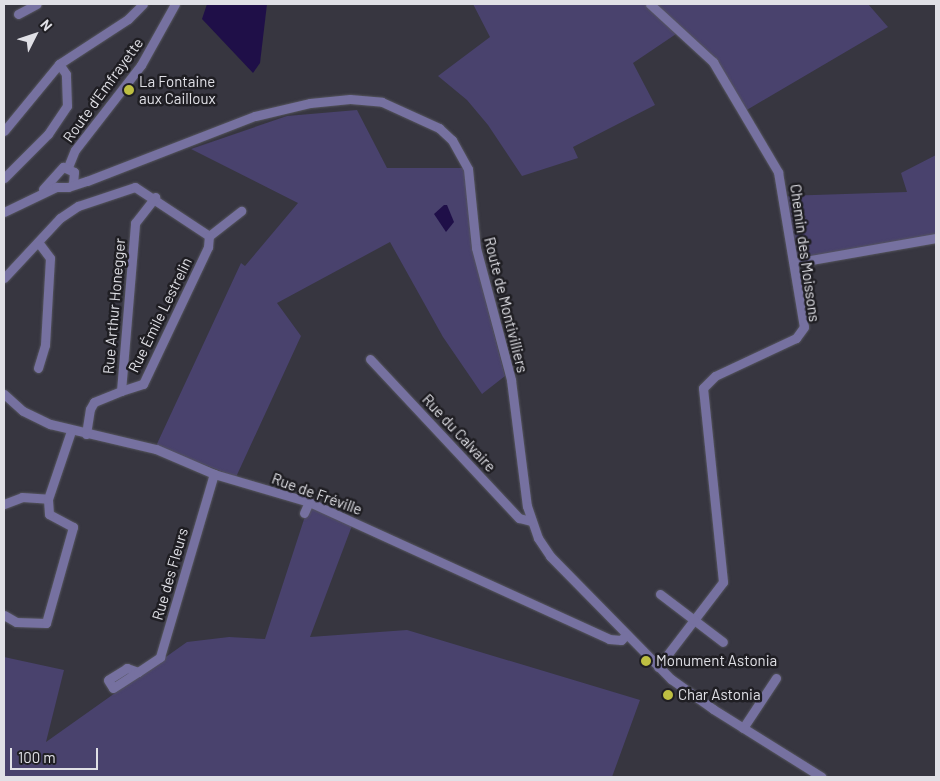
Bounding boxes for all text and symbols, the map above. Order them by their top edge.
north arrow [10,10,60,60]
text: N [37,16,56,34]
street label: Route d'Emfrayette [59,34,147,146]
place label: La Fontaine aux Cailloux [139,72,216,107]
marker: La Fontaine aux Cailloux [123,84,135,96]
street label: Chemin des Moissons [786,183,824,323]
street label: Route de Montivilliers [480,235,532,375]
street label: Rue Arthur Honegger [99,237,129,375]
street label: Rue Émile Lestrelin [124,255,196,375]
street label: Rue du Calvaire [419,391,499,475]
street label: Rue de Fréville [269,469,365,519]
street label: Rue des Fleurs [148,526,192,622]
place label: Monument Astonia [656,652,777,670]
marker: Monument Astonia [640,655,652,667]
place label: Char Astonia [678,686,761,704]
marker: Char Astonia [662,689,674,701]
scale bar [12,738,100,770]
text: 100 m [18,748,56,766]

